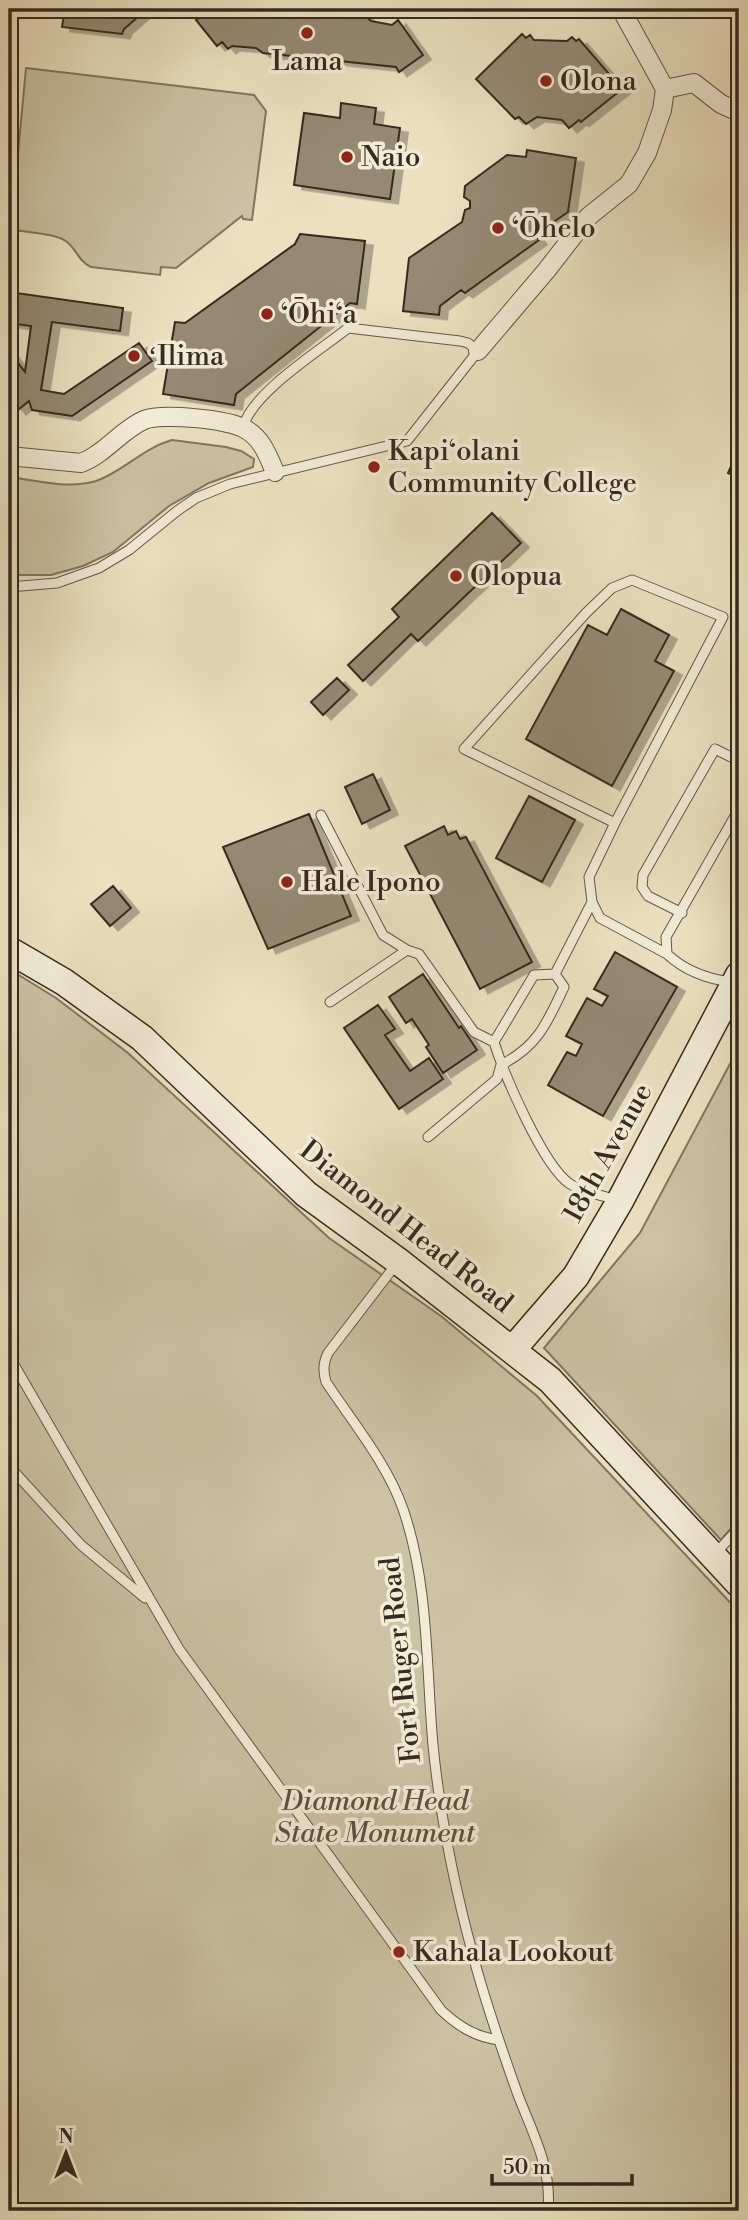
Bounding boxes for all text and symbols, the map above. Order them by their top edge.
marker: Lama [299,25,315,41]
place label: Lama [271,44,344,79]
place label: Olona [560,64,638,99]
marker: Olona [538,73,554,89]
place label: Naio [361,140,421,175]
marker: Naio [339,149,355,165]
place label: ‘Ōhelo [512,211,596,246]
marker: ‘Ōhelo [490,220,506,236]
place label: ‘Ōhi‘a [281,297,358,332]
marker: ‘Ōhi‘a [259,306,275,322]
place label: ʻIlima [148,339,225,374]
marker: ʻIlima [126,348,142,364]
place label: Kapi‘olani Community College [388,434,637,501]
marker: Kapi‘olani Community College [366,459,382,475]
place label: Olopua [470,559,563,594]
marker: Olopua [448,568,464,584]
place label: Hale Ipono [301,865,441,900]
marker: Hale Ipono [279,874,295,890]
street label: 18th Avenue [555,1077,661,1229]
street label: Diamond Head Road [292,1133,520,1321]
street label: Fort Ruger Road [373,1555,429,1765]
park label: Diamond Head State Monument [275,1784,476,1851]
place label: Kahala Lookout [413,1935,614,1970]
marker: Kahala Lookout [391,1944,407,1960]
north arrow [32,2118,102,2188]
text: N [58,2125,74,2149]
scale bar [492,2143,632,2187]
text: 50 m [503,2155,551,2181]

